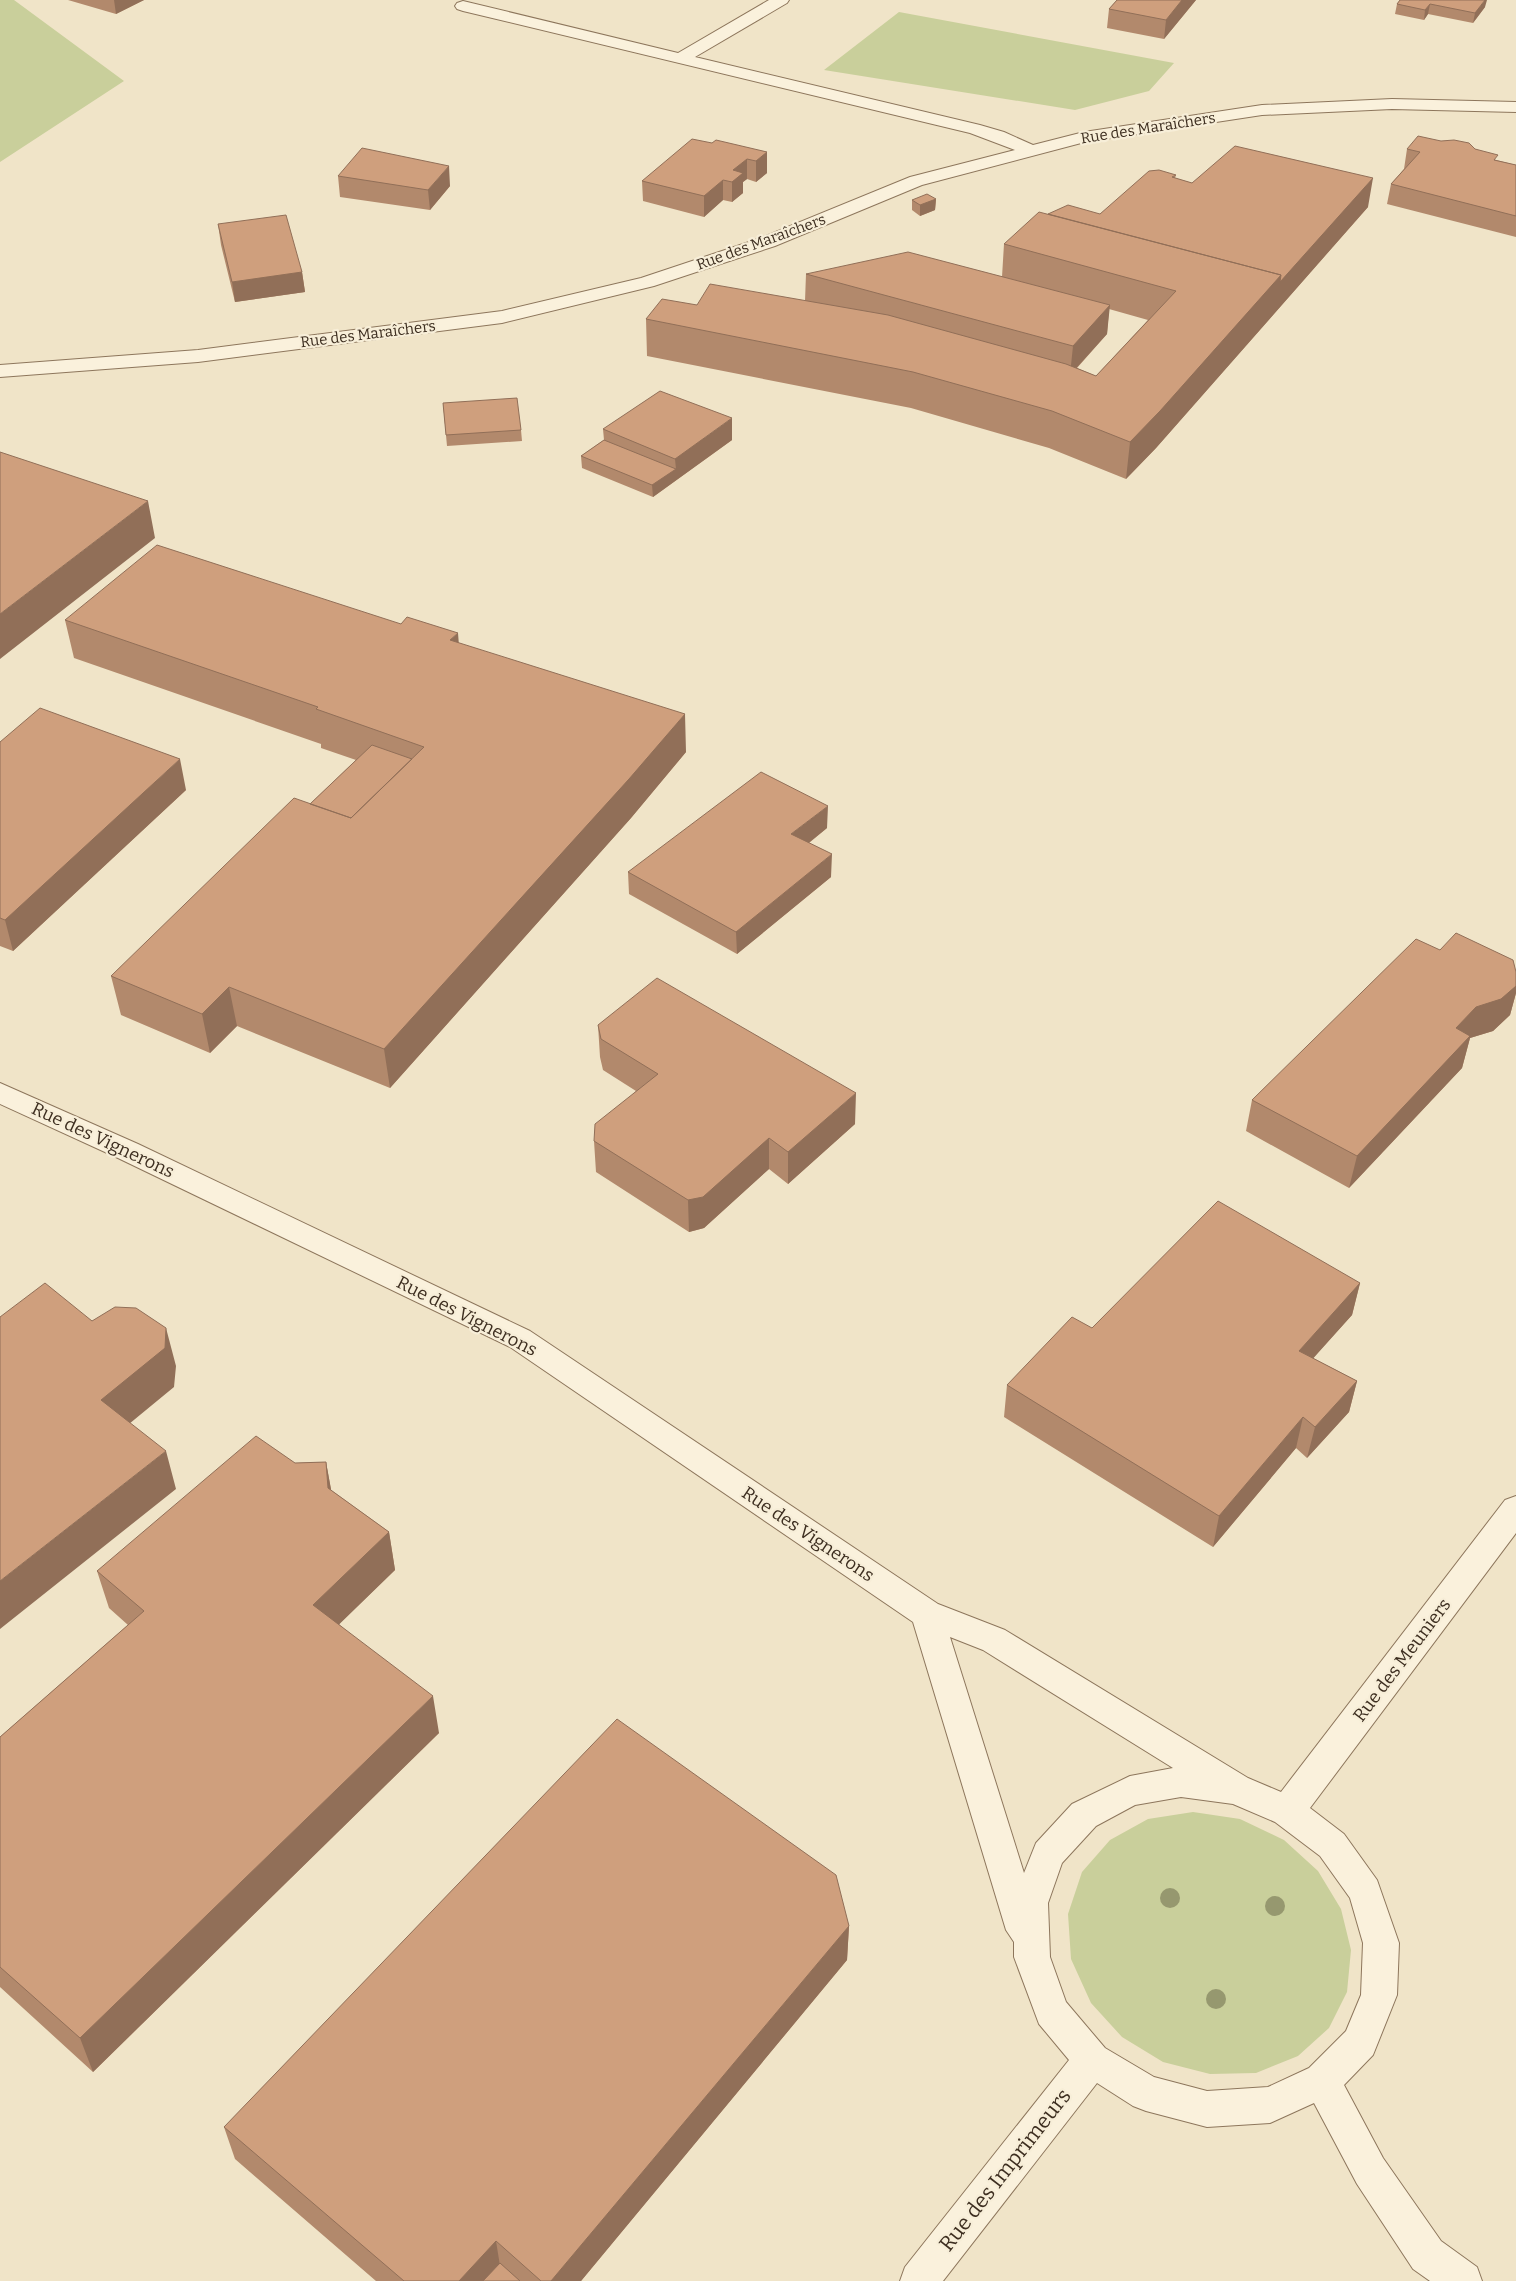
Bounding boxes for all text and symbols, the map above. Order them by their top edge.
street label: Rue des Maraîchers [1079,108,1217,148]
street label: Rue des Maraîchers [694,210,828,274]
street label: Rue des Maraîchers [299,317,437,351]
street label: Rue des Vignerons [28,1097,178,1183]
street label: Rue des Vignerons [393,1271,541,1361]
street label: Rue des Vignerons [738,1482,878,1586]
street label: Rue des Meuniers [1349,1594,1455,1726]
street label: Rue des Imprimeurs [933,2084,1077,2256]

